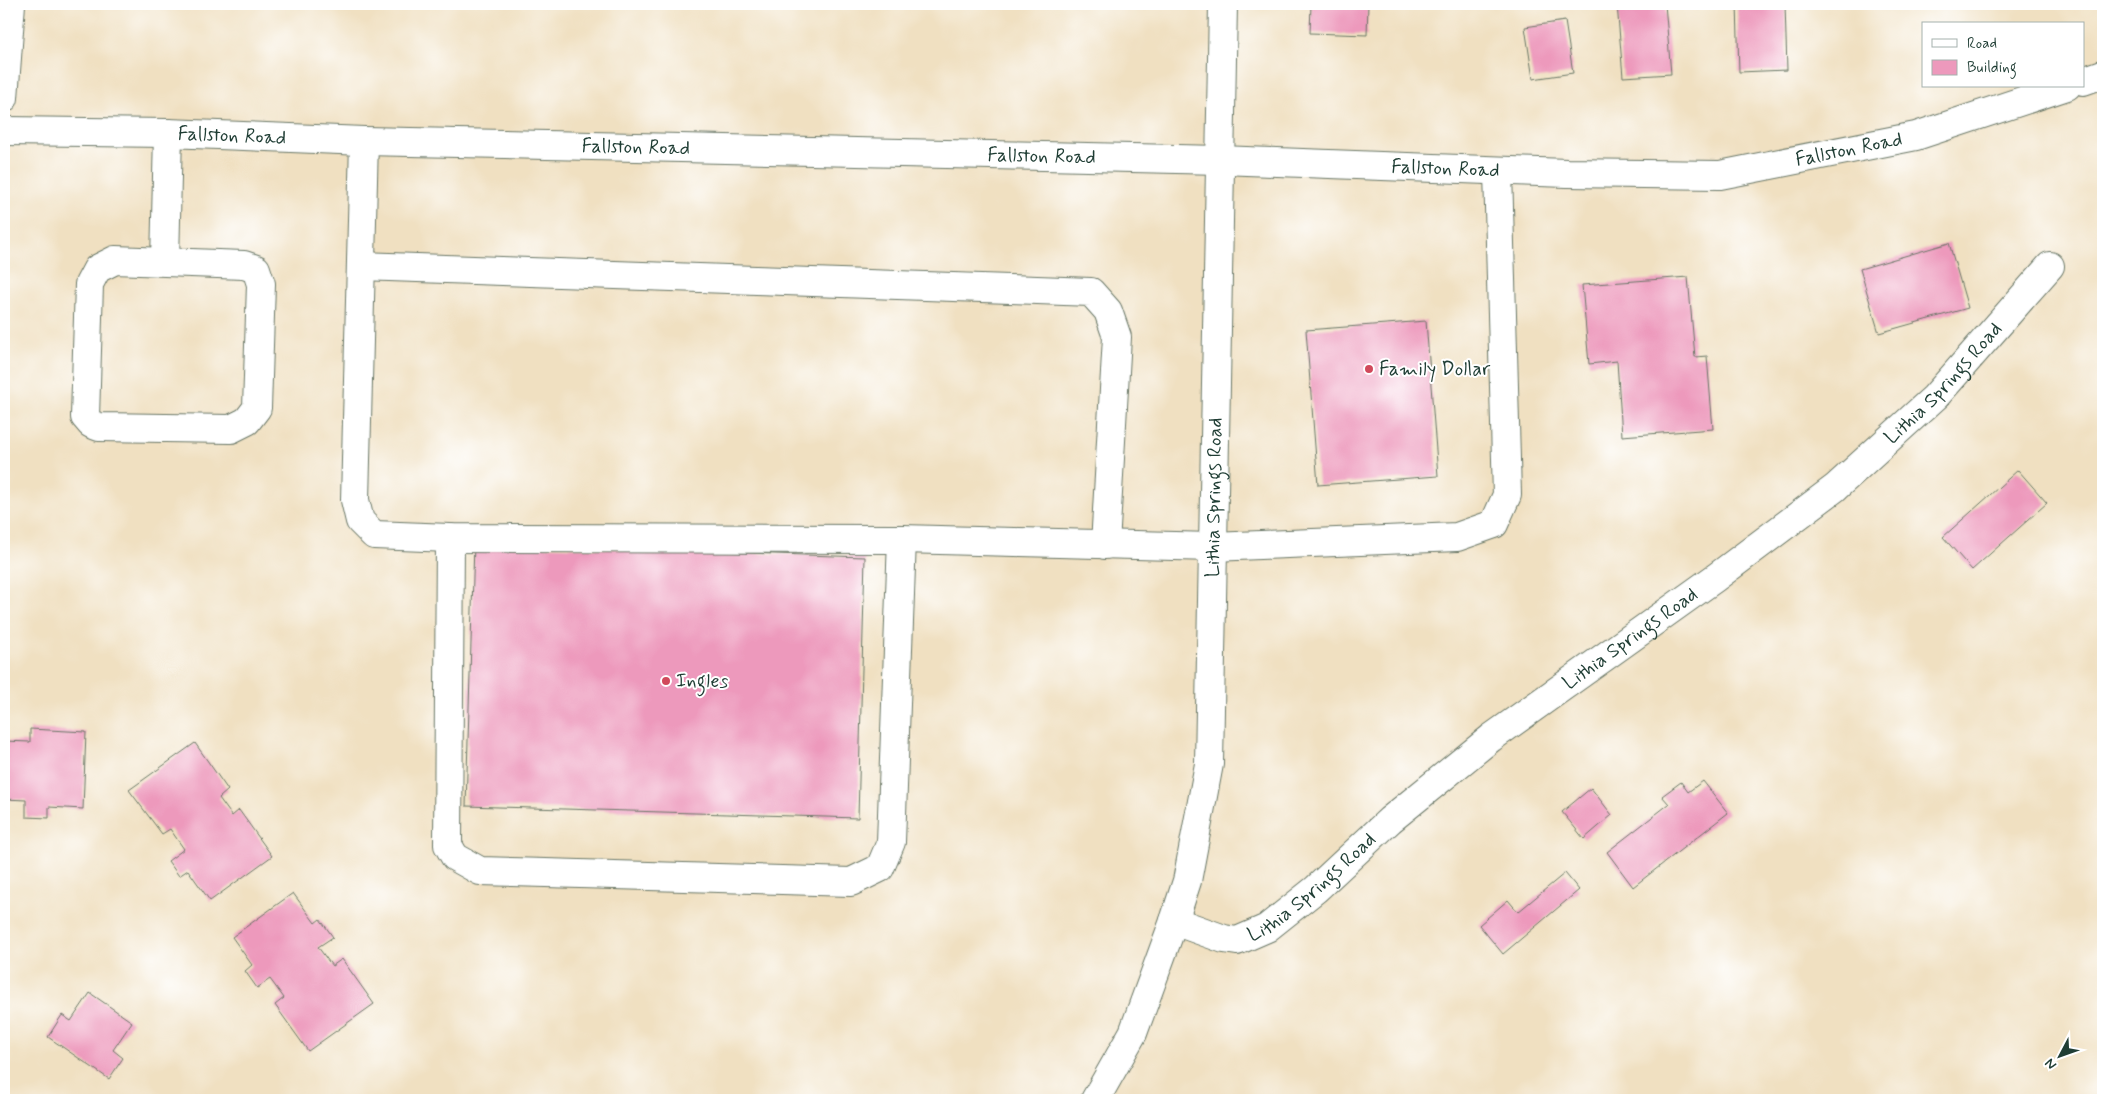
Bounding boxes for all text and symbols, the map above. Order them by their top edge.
legend [1922,22,2084,88]
text: Road [1967,34,1997,54]
text: Building [1967,58,2017,79]
street label: Fallston Road [177,120,287,151]
street label: Fallston Road [1793,126,1905,173]
street label: Fallston Road [581,132,690,162]
street label: Fallston Road [987,141,1096,171]
street label: Fallston Road [1391,153,1500,184]
street label: Lithia Springs Road [1878,316,2008,450]
place label: Family Dollar [1379,356,1491,383]
marker: Family Dollar [1363,363,1375,375]
street label: Lithia Springs Road [1199,417,1230,578]
street label: Lithia Springs Road [1557,581,1703,696]
place label: Ingles [676,668,729,697]
marker: Ingles [660,675,672,687]
street label: Lithia Springs Road [1243,826,1382,948]
north arrow [2034,1032,2084,1082]
text: N [2041,1054,2061,1073]

